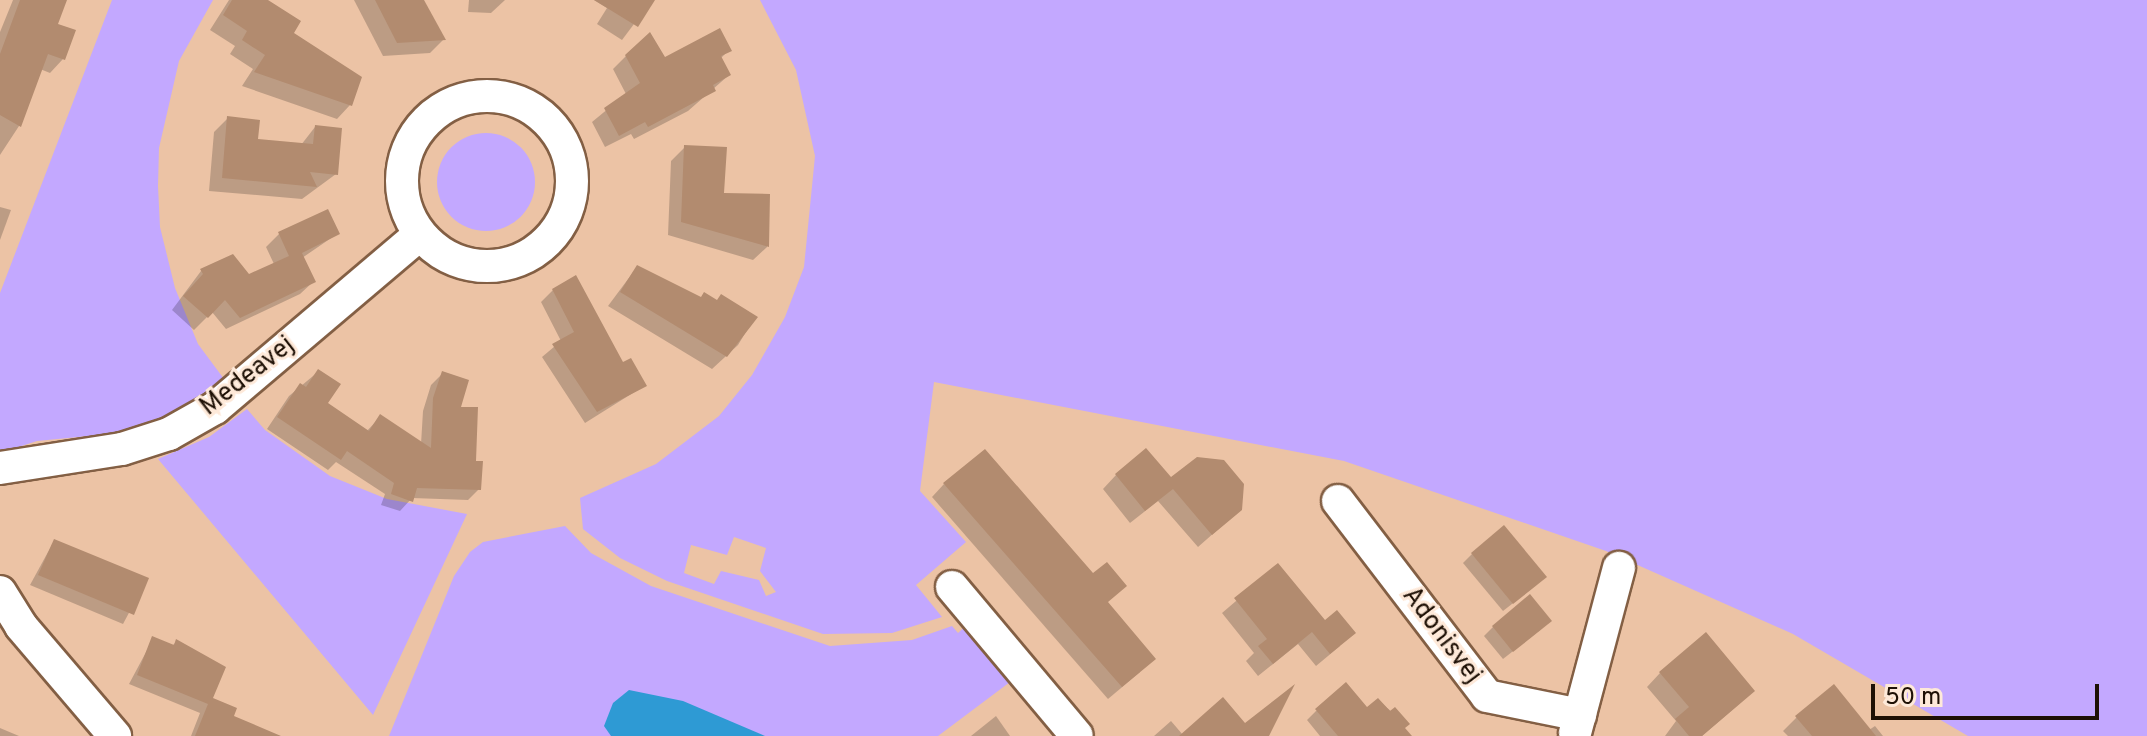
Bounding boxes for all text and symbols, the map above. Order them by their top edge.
street label: Medeavej [195,330,301,424]
street label: Adonisvej [1394,581,1488,691]
scale bar [1875,668,2103,718]
text: 50 m [1885,683,1941,713]

